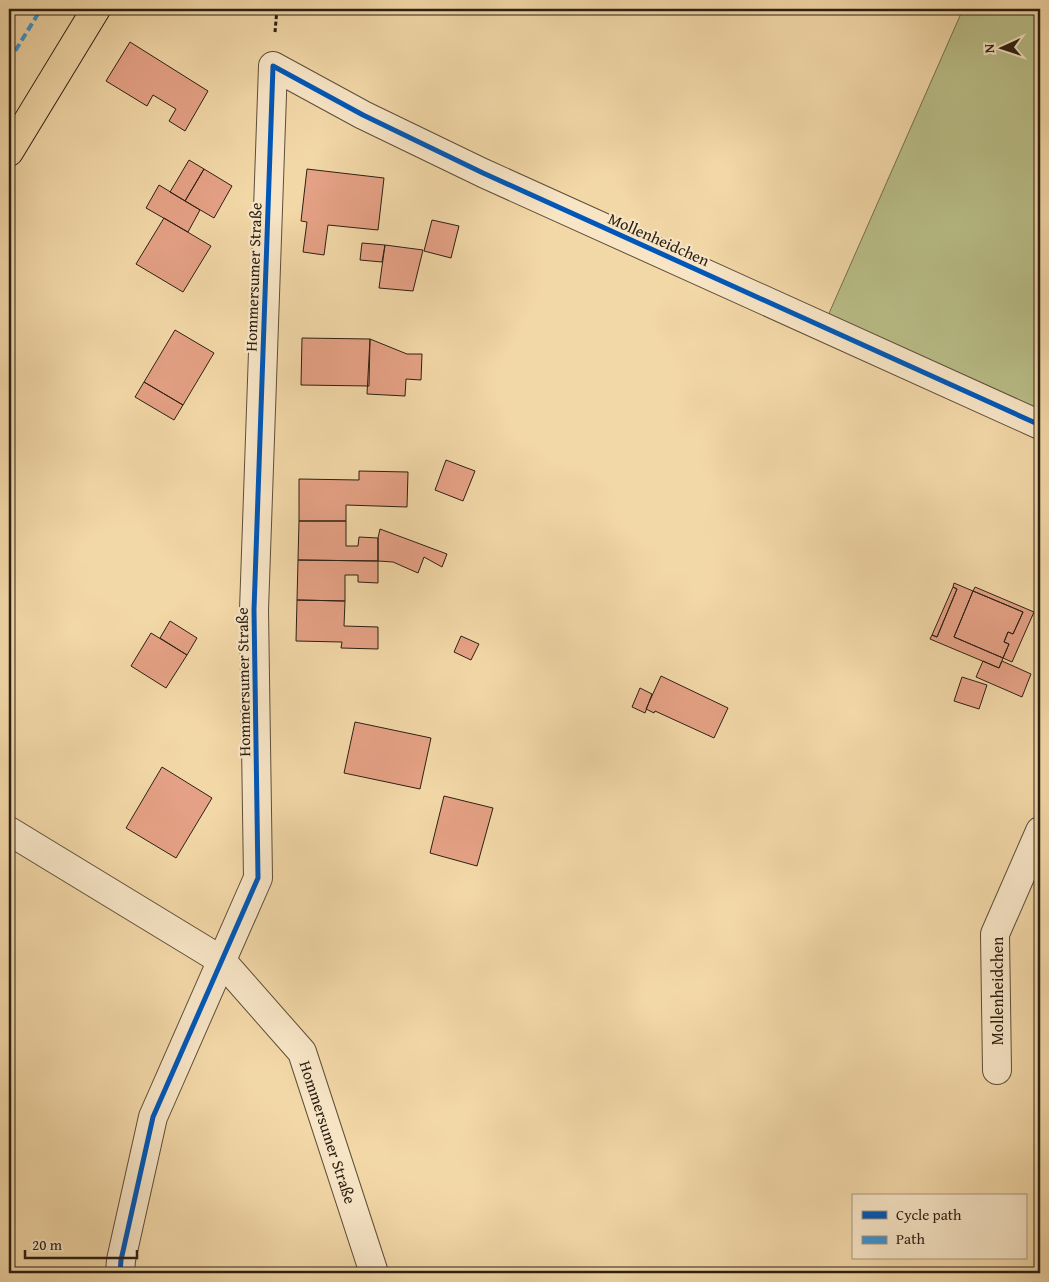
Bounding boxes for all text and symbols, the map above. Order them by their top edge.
north arrow [976,22,1026,72]
text: N [979,43,999,54]
street label: Hommersumer Straße [238,202,268,352]
street label: Mollenheidchen [605,206,714,272]
street label: Hommersumer Straße [230,607,256,757]
street label: Mollenheidchen [985,937,1009,1045]
street label: Hommersumer Straße [294,1057,363,1207]
legend [852,1194,1026,1260]
text: Cycle path [896,1204,962,1225]
scale bar [25,1227,138,1259]
text: Path [896,1228,925,1249]
text: 20 m [32,1234,63,1255]

